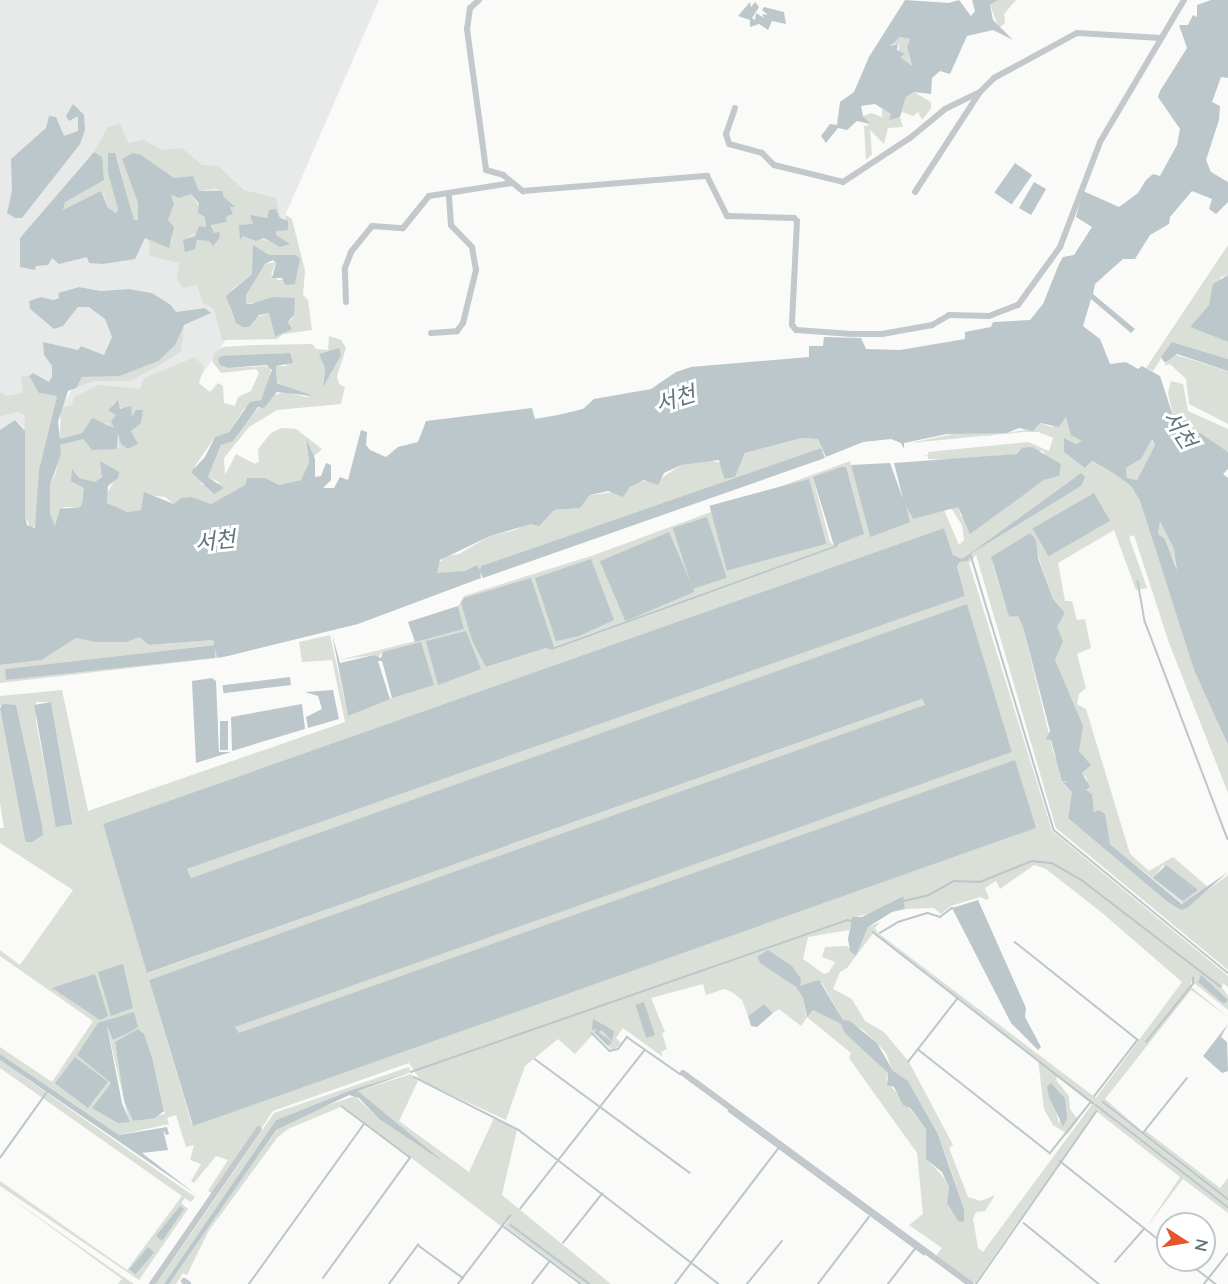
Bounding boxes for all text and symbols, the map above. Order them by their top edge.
water label: 서천 [652,379,698,417]
water label: 서천 [1158,405,1202,453]
water label: 서천 [193,525,237,555]
north arrow [1156,1212,1216,1272]
text: N [1192,1237,1213,1253]

